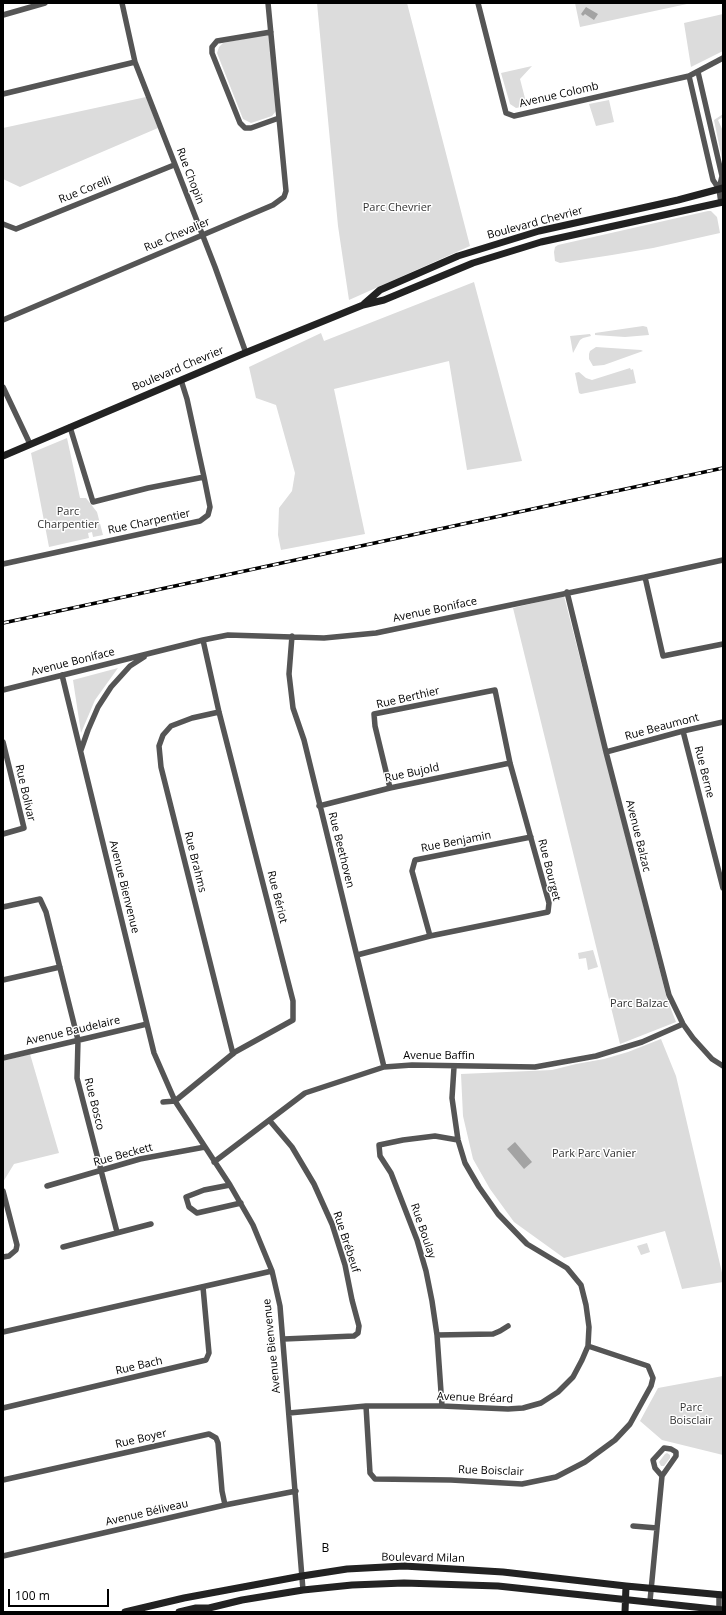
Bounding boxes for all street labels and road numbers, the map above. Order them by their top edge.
street label: Avenue Colomb [518,79,600,111]
street label: Rue Chopin [173,146,207,206]
street label: Rue Corelli [57,174,113,206]
street label: Boulevard Chevrier [486,204,584,242]
street label: Rue Chevalier [142,215,212,255]
street label: Boulevard Chevrier [130,344,226,394]
street label: Rue Charpentier [107,507,191,537]
street label: Avenue Boniface [392,595,478,625]
street label: Avenue Boniface [30,645,116,679]
street label: Rue Berthier [375,684,441,712]
street label: Rue Beaumont [624,711,700,743]
street label: Rue Berne [691,745,717,799]
street label: Rue Bujold [384,761,440,785]
street label: Rue Bolivar [12,763,38,823]
street label: Avenue Balzac [623,799,653,873]
street label: Rue Beethoven [325,811,357,889]
street label: Rue Benjamin [420,829,492,855]
street label: Rue Brahms [181,830,209,894]
street label: Rue Bourget [535,838,563,902]
street label: Avenue Bienvenue [106,839,142,935]
street label: Rue Bériot [264,869,290,925]
street label: Avenue Baudelaire [25,1014,121,1048]
street label: Avenue Baffin [403,1049,475,1063]
street label: Rue Bosco [81,1076,107,1132]
street label: Rue Beckett [92,1141,154,1169]
street label: Rue Boulay [407,1202,439,1260]
street label: Rue Brébeuf [330,1210,362,1274]
street label: Avenue Bienvenue [260,1298,284,1394]
street label: Rue Bach [114,1354,164,1378]
street label: Avenue Bréard [437,1390,513,1406]
street label: Rue Boyer [114,1427,168,1451]
street label: Rue Boisclair [458,1463,524,1479]
street label: Avenue Béliveau [104,1497,190,1529]
street label: Boulevard Milan [381,1551,465,1565]

